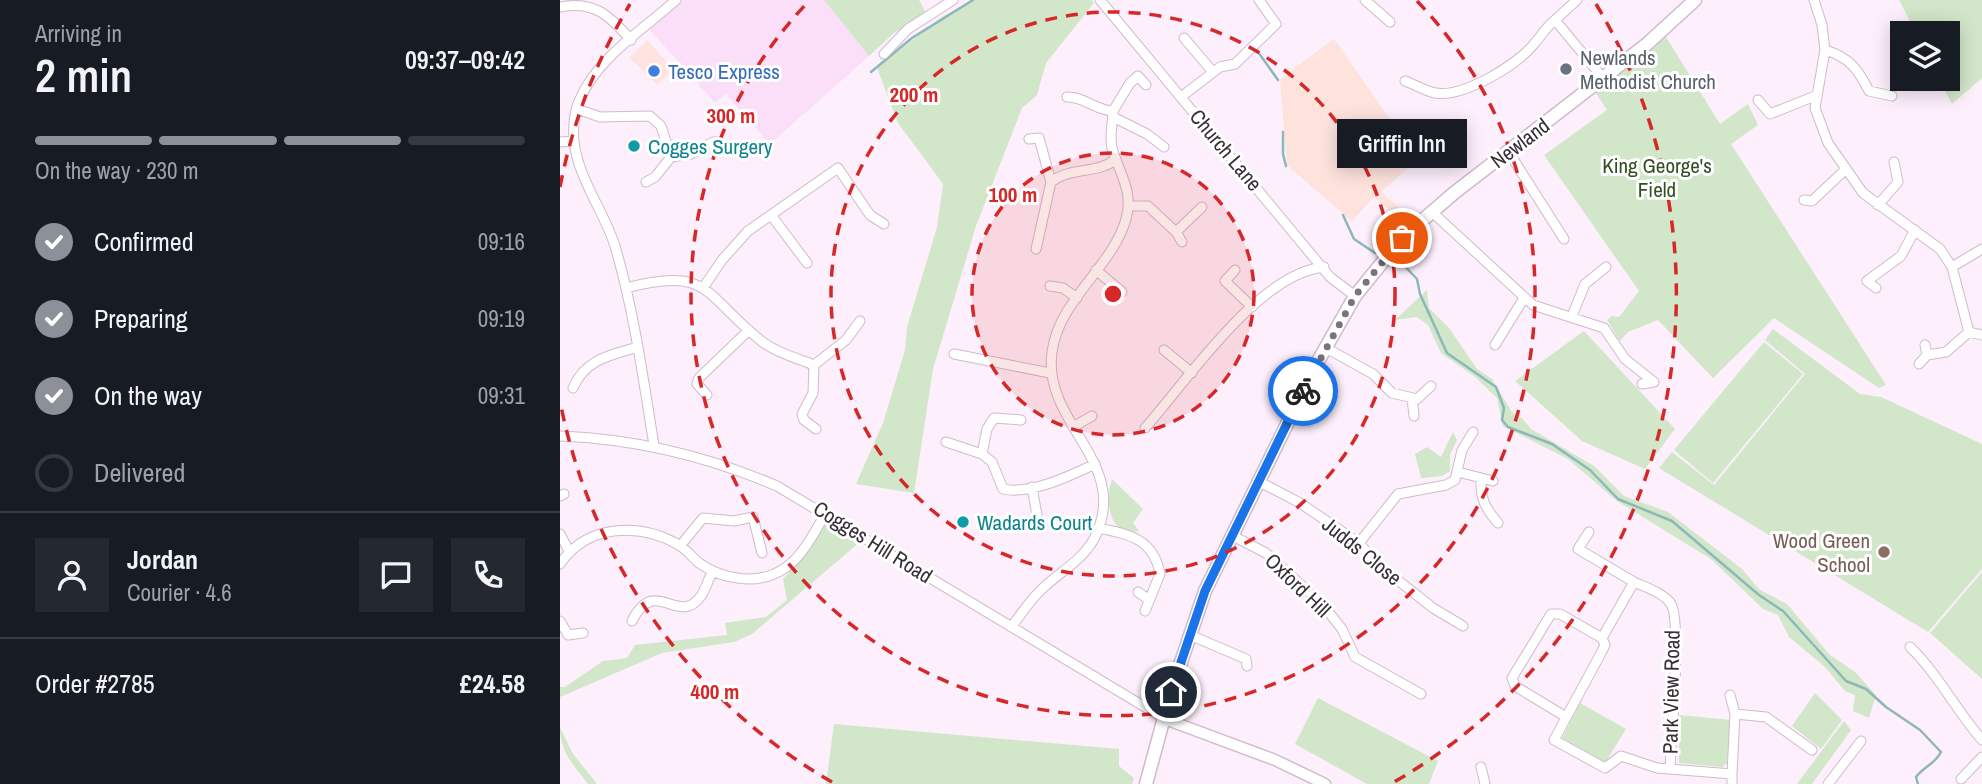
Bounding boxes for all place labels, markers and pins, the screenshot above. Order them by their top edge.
place label: Newlands Methodist Church [1580,43,1716,96]
place label: Tesco Express [668,57,780,86]
marker: Newlands Methodist Church [1558,61,1574,77]
marker: Tesco Express [646,63,662,79]
callout: Griffin Inn [1337,119,1467,168]
place label: Cogges Surgery [648,132,773,161]
marker: Cogges Surgery [626,138,642,154]
pin [1372,208,1432,268]
centre of rings [1101,282,1125,306]
place label: Wadards Court [977,508,1092,537]
marker: Wadards Court [955,514,971,530]
place label: Wood Green School [1773,526,1870,579]
marker: Wood Green School [1876,544,1892,560]
pin [1141,662,1201,722]

